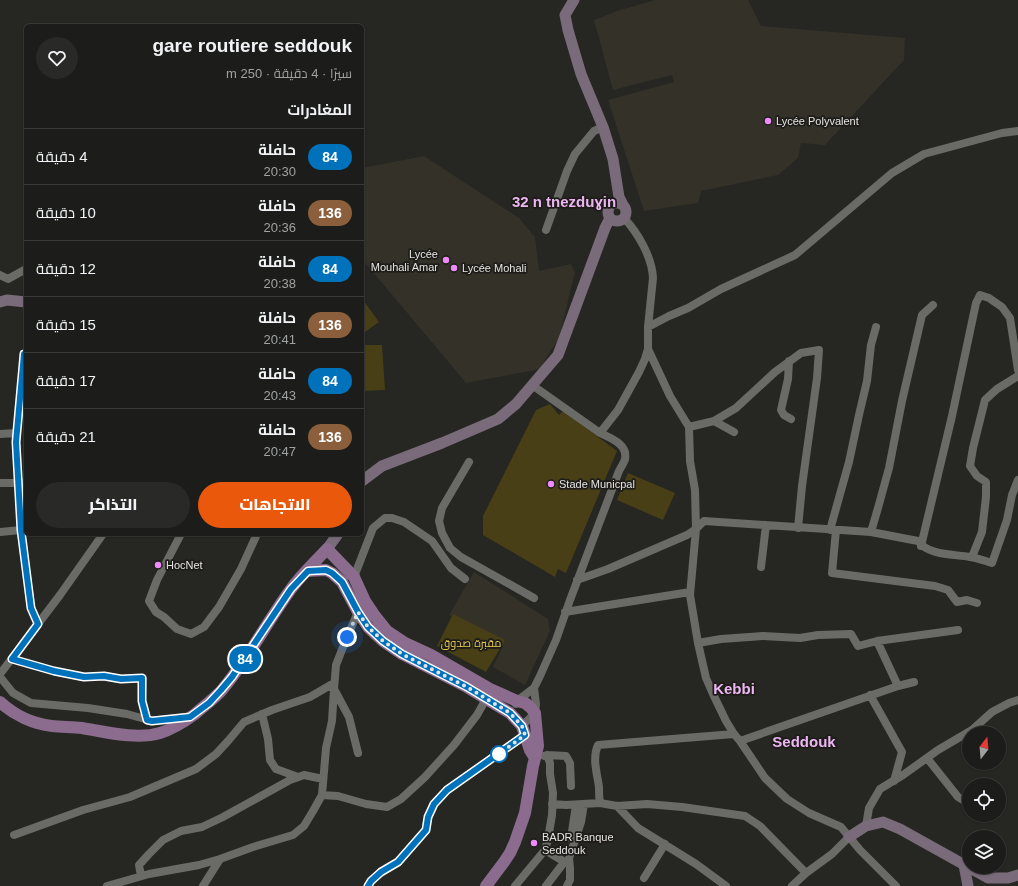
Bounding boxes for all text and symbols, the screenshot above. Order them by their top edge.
text: gare routiere seddouk [152,35,352,56]
button: heart [36,37,78,79]
text: سيرًا · 4 دقيقة · 250 m [226,66,352,81]
text: المغادرات [287,101,352,118]
place label: Lycée Polyvalent [776,115,859,127]
marker: Lycée Polyvalent [763,116,773,126]
text: حافلة [258,141,296,158]
text: 4 دقيقة [36,148,88,165]
text: 84 [322,149,338,165]
text: 20:30 [263,164,296,179]
district label: 32 n tnezduɣin [512,193,616,210]
text: حافلة [258,197,296,214]
text: 10 دقيقة [36,204,96,221]
text: 136 [318,205,342,221]
text: 20:36 [263,220,296,235]
place label: Lycée Mouhali Amar [371,248,438,273]
text: حافلة [258,253,296,270]
marker: Lycée Mouhali Amar [441,255,451,265]
text: 12 دقيقة [36,260,96,277]
text: 84 [322,261,338,277]
place label: Lycée Mohali [462,262,526,274]
marker: Lycée Mohali [449,263,459,273]
text: 20:38 [263,276,296,291]
text: حافلة [258,309,296,326]
text: 15 دقيقة [36,316,96,333]
text: 136 [318,317,342,333]
text: 20:41 [263,332,296,347]
text: حافلة [258,365,296,382]
text: 17 دقيقة [36,372,96,389]
text: 84 [322,373,338,389]
text: 20:43 [263,388,296,403]
text: حافلة [258,421,296,438]
text: 21 دقيقة [36,428,96,445]
text: 136 [318,429,342,445]
text: 20:47 [263,444,296,459]
place label: Stade Municpal [559,478,635,490]
marker: Stade Municpal [546,479,556,489]
button: التذاكر [36,482,190,528]
button: الاتجاهات [198,482,352,528]
place label: HocNet [166,559,203,571]
marker: HocNet [153,560,163,570]
your location [337,627,357,647]
park label: مقبرة صدوق [441,637,501,650]
line badge: 84 [227,646,263,672]
text: 84 [237,651,253,667]
district label: Kebbi [713,680,755,697]
north arrow [962,726,1006,770]
map controls [962,726,1006,874]
district label: Seddouk [772,733,836,750]
unlabelled marker [490,745,508,763]
button: locate [962,778,1006,822]
button: layers [962,830,1006,874]
place label: BADR Banque Seddouk [542,831,614,856]
marker: BADR Banque Seddouk [529,838,539,848]

